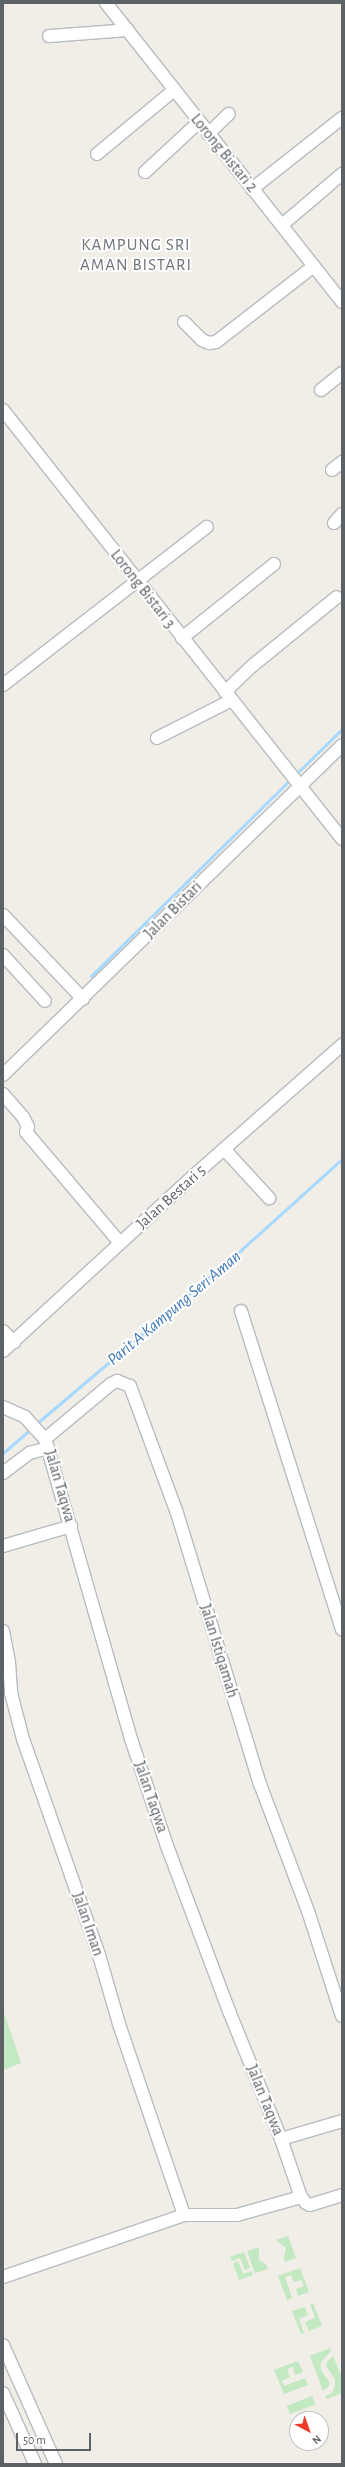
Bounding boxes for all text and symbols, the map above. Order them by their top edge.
street label: Lorong Bistari 2 [187,110,261,196]
district label: KAMPUNG SRI AMAN BISTARI [80,235,192,275]
street label: Lorong Bistari 3 [106,546,180,632]
street label: Jalan Bistari [140,877,206,943]
street label: Jalan Bestari 5 [132,1161,210,1233]
water label: Parit A Kampung Seri Aman [103,1246,245,1370]
street label: Jalan Taqwa [41,1448,79,1524]
street label: Jalan Istiqamah [196,1602,242,1700]
street label: Jalan Taqwa [130,1759,172,1835]
street label: Jalan Iman [68,1889,108,1959]
street label: Jalan Taqwa [242,2062,288,2138]
north arrow [289,2411,329,2451]
scale bar [18,2425,93,2451]
text: N [310,2433,323,2446]
text: 50 m [23,2434,46,2446]

